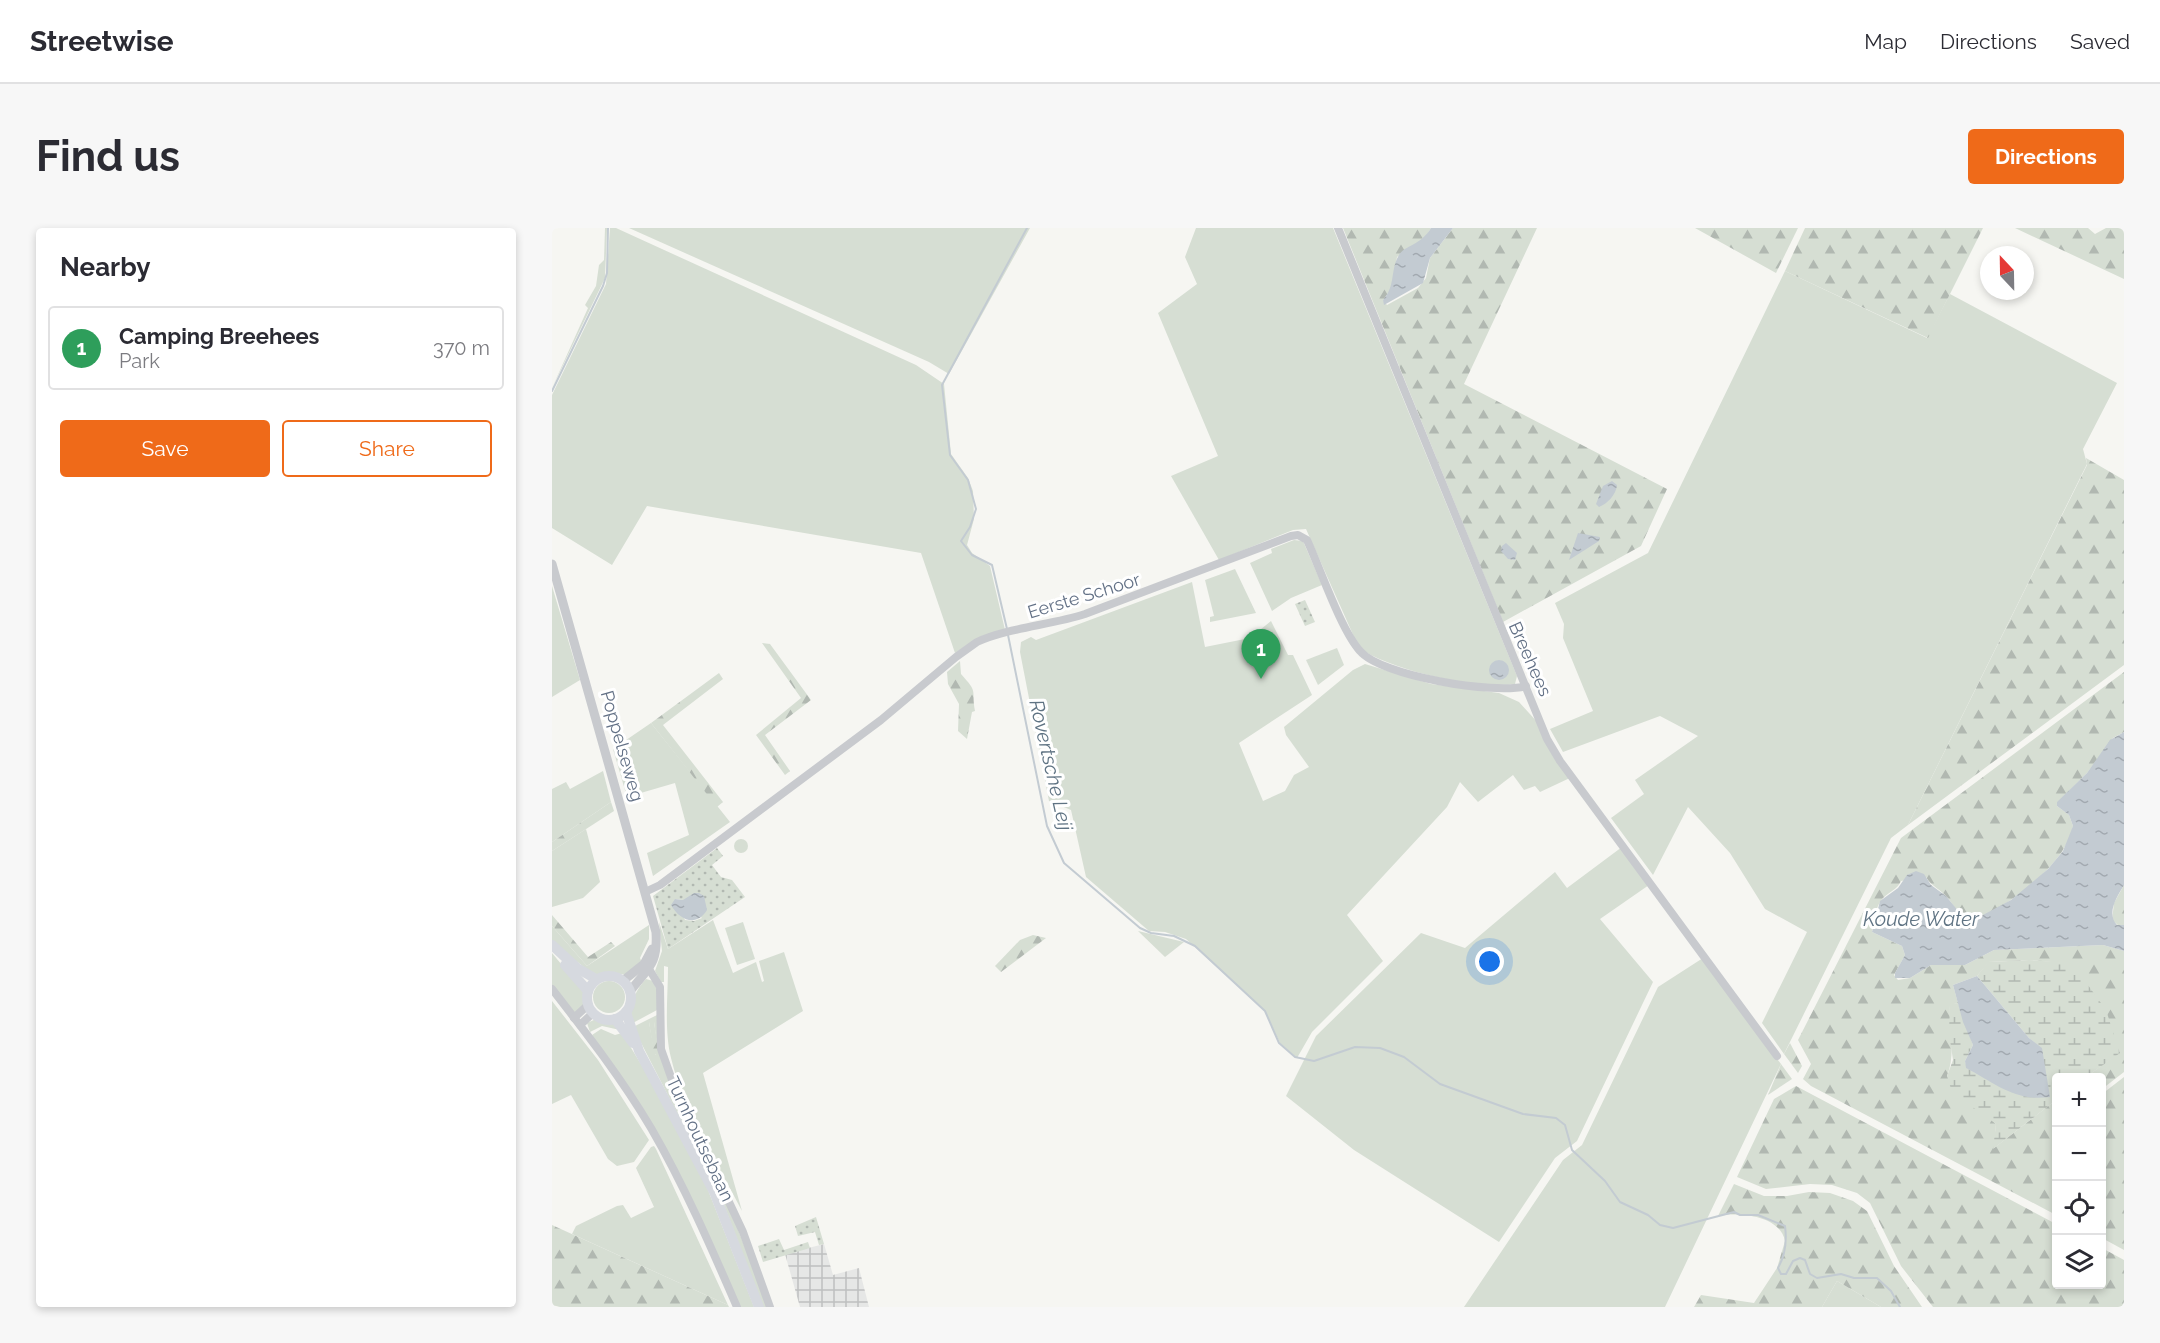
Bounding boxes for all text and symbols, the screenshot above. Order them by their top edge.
text: Streetwise [30,25,174,58]
text: Map [1864,29,1907,54]
text: Directions [1940,29,2037,54]
text: Saved [2070,29,2130,54]
button: Directions [1968,129,2124,184]
text: Find us [36,132,180,181]
north arrow [1980,246,2034,300]
text: Nearby [60,252,150,282]
text: Camping Breehees [119,323,319,349]
text: 1 [77,336,86,360]
text: 370 m [433,336,490,360]
text: Park [119,349,160,373]
button: Save [60,420,270,477]
button: Share [282,420,492,477]
street label: Eerste Schoor [1025,568,1143,623]
street label: Breehees [1505,618,1556,700]
pin: 1 [1242,630,1280,679]
street label: Poppelseweg [597,688,648,804]
water label: Rovertsche Leij [1024,697,1078,833]
water label: Koude Water [1863,907,1980,931]
your location [1475,947,1504,976]
street label: Turnhoutsebaan [662,1073,739,1205]
map controls [2052,1073,2106,1289]
button: + [2052,1073,2106,1127]
button: − [2052,1127,2106,1181]
button: locate [2052,1181,2106,1235]
button: layers [2052,1235,2106,1289]

